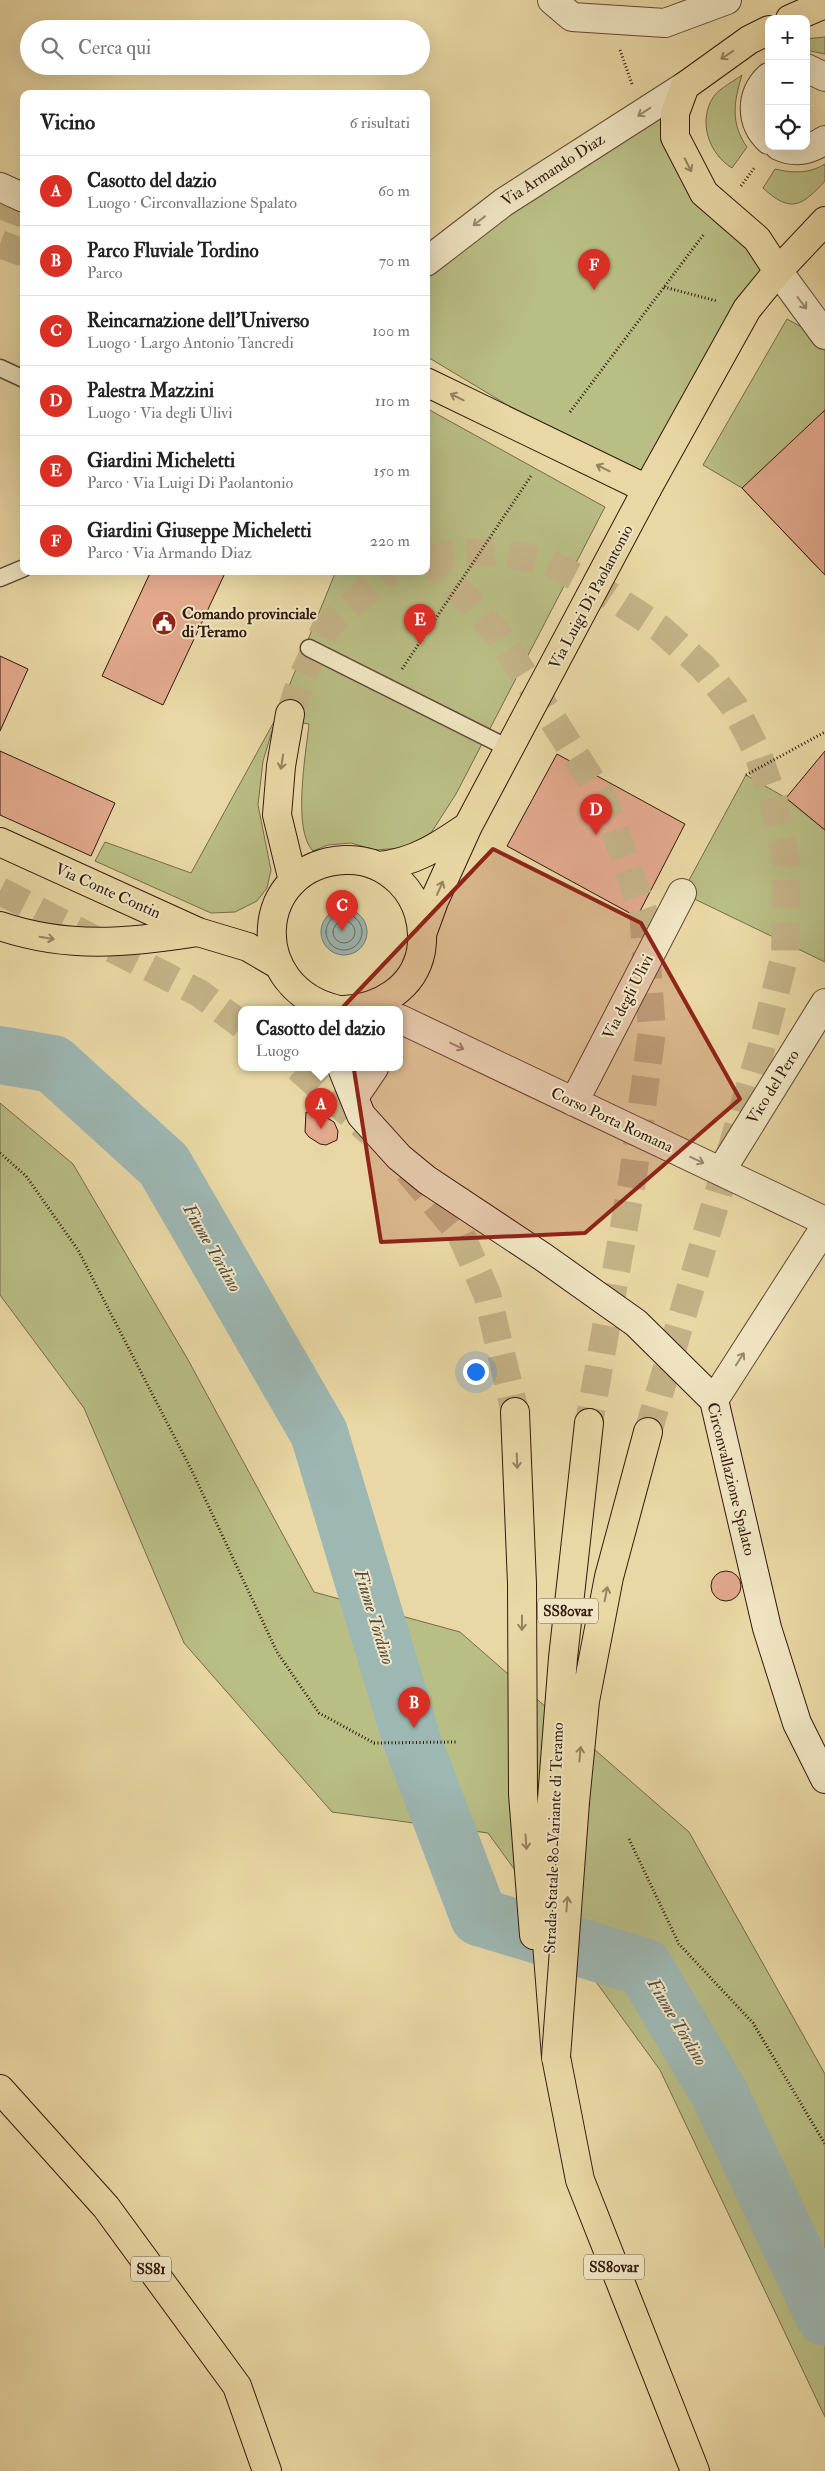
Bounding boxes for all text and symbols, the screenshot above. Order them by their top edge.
map controls [765,15,810,150]
button: + [765,15,810,60]
search box [20,20,430,75]
icon: search [38,34,66,62]
text: Cerca qui [78,36,151,60]
one-way arrow [720,50,734,61]
button: − [765,60,810,105]
button: locate [765,105,810,150]
one-way arrow [638,107,652,117]
text: Vicino [40,109,95,136]
text: 6 risultati [349,113,410,133]
street label: Via Armando Diaz [498,129,609,211]
one-way arrow [683,157,693,172]
text: Casotto del dazio [87,169,216,193]
text: A [51,181,61,201]
text: 60 m [378,181,410,201]
text: Luogo · Circonvallazione Spalato [87,193,297,213]
one-way arrow [473,215,486,226]
text: Parco Fluviale Tordino [87,239,259,263]
pin: F [578,249,610,290]
text: B [51,251,61,271]
text: 70 m [379,251,410,271]
text: Parco [87,263,123,283]
one-way arrow [797,296,807,310]
text: Reincarnazione dell’Universo [87,309,309,333]
text: C [50,321,62,341]
text: 100 m [372,321,410,341]
text: Luogo · Largo Antonio Tancredi [87,333,294,353]
text: Palestra Mazzini [87,379,214,403]
text: D [49,391,63,411]
text: 110 m [375,391,410,411]
one-way arrow [450,392,465,401]
text: Luogo · Via degli Ulivi [87,403,232,423]
text: Giardini Micheletti [87,449,235,473]
text: E [50,461,62,481]
text: 150 m [373,461,410,481]
one-way arrow [596,463,611,472]
text: Parco · Via Luigi Di Paolantonio [87,473,293,493]
text: Giardini Giuseppe Micheletti [87,519,311,543]
street label: Via Luigi Di Paolantonio [544,521,638,673]
text: F [51,531,61,551]
text: 220 m [370,531,410,551]
text: Parco · Via Armando Diaz [87,543,252,563]
place label: Comando provinciale di Teramo [182,604,317,642]
pin: E [404,604,436,645]
public building icon: Comando provinciale di Teramo [151,610,177,636]
one-way arrow [276,753,286,769]
pin: D [580,794,612,835]
street label: Via Conte Contin [52,859,164,923]
one-way arrow [436,881,445,896]
pin: C [326,890,358,931]
one-way arrow [39,934,55,944]
street label: Via degli Ulivi [598,951,658,1043]
popup [238,1006,403,1071]
text: Casotto del dazio [256,1017,385,1041]
text: Luogo [256,1041,299,1061]
one-way arrow [449,1042,464,1052]
street label: Vico del Pero [742,1046,804,1128]
street label: Corso Porta Romana [548,1083,677,1157]
pin: A [305,1088,337,1129]
one-way arrow [689,1156,704,1165]
water label: Fiume Tordino [177,1199,247,1296]
one-way arrow [736,1352,746,1366]
your location [463,1359,489,1385]
street label: Circonvallazione Spalato [701,1400,760,1558]
one-way arrow [512,1452,522,1468]
water label: Fiume Tordino [348,1566,399,1667]
one-way arrow [602,1586,611,1602]
road number: SS80var [538,1598,598,1624]
one-way arrow [517,1614,527,1631]
pin: B [398,1687,430,1728]
street label: Strada Statale 80 Variante di Teramo [540,1722,568,1954]
one-way arrow [575,1746,585,1762]
one-way arrow [521,1834,531,1850]
one-way arrow [562,1896,572,1912]
water label: Fiume Tordino [641,1973,712,2070]
road number: SS80var [584,2254,644,2280]
road number: SS81 [131,2256,171,2282]

